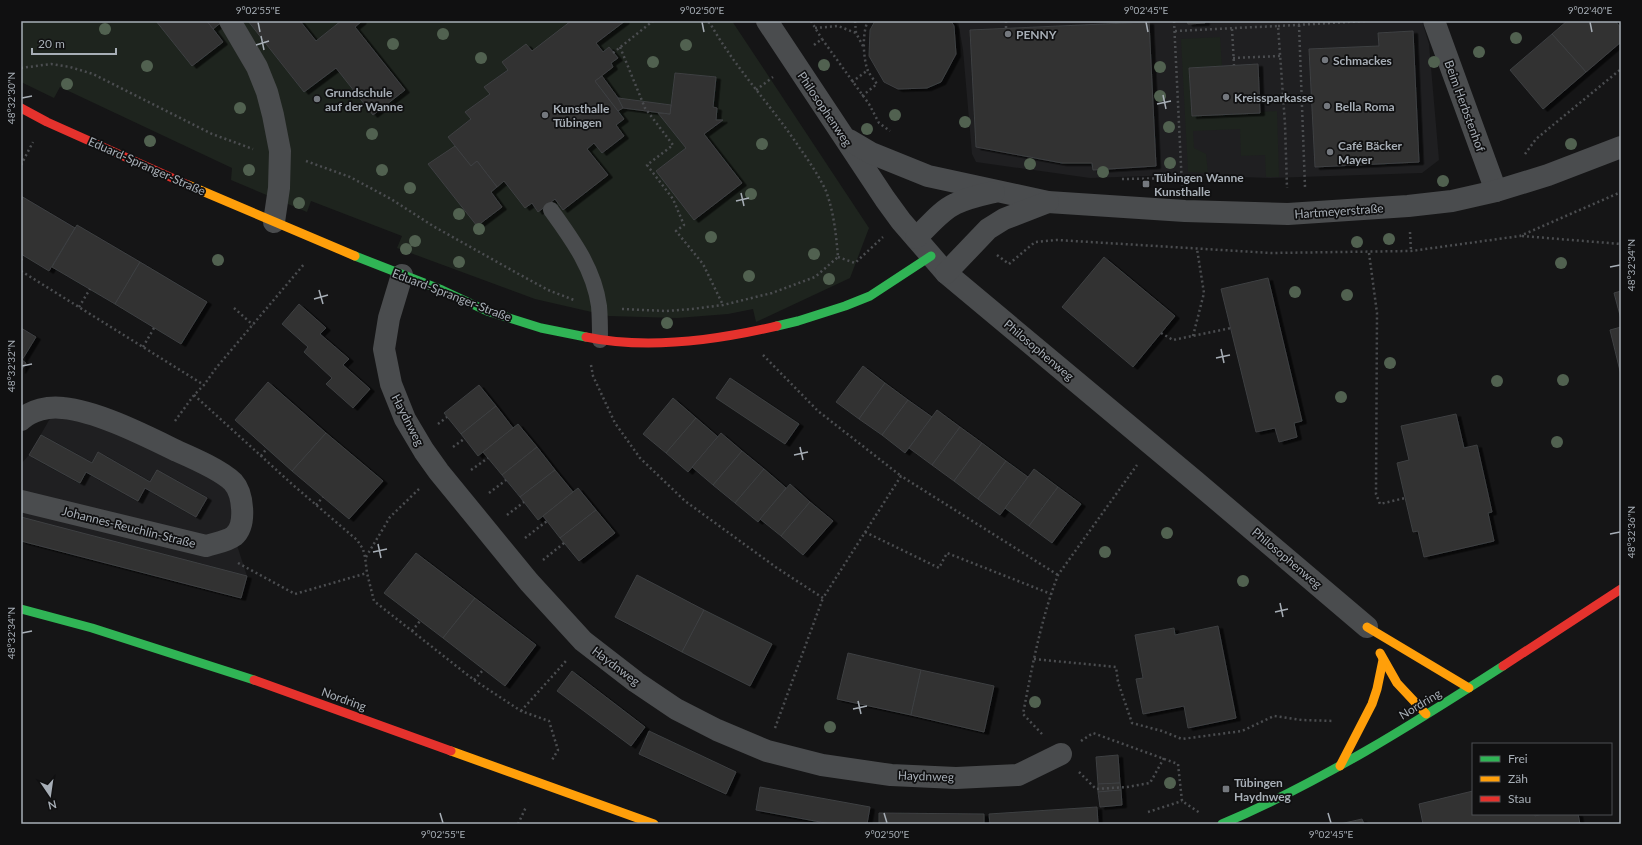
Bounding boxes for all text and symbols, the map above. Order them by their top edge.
text: 9°02'55"E [236,4,281,16]
text: 9°02'50"E [680,4,725,16]
text: 9°02'45"E [1124,4,1169,16]
text: 9°02'40"E [1568,4,1613,16]
place label: PENNY [1016,27,1057,42]
marker: PENNY [1003,29,1013,39]
scale bar [32,30,116,56]
text: 20 m [38,36,65,51]
place label: Schmackes [1333,53,1392,68]
marker: Schmackes [1320,55,1330,65]
street label: Beim Herbstenhof [1441,58,1489,155]
street label: Philosophenweg [795,69,855,149]
text: 48°32'30"N [5,72,17,124]
place label: Grundschule auf der Wanne [325,85,404,114]
place label: Kreissparkasse [1234,90,1314,105]
marker: Kreissparkasse [1221,92,1231,102]
marker: Grundschule auf der Wanne [312,94,322,104]
place label: Bella Roma [1335,99,1395,114]
place label: Kunsthalle Tübingen [553,101,610,130]
marker: Bella Roma [1322,101,1332,111]
marker: Kunsthalle Tübingen [540,110,550,120]
street label: Eduard-Spranger-Straße [86,133,208,199]
place label: Café Bäcker Mayer [1338,138,1403,167]
marker: Café Bäcker Mayer [1325,147,1335,157]
place label: Tübingen Wanne Kunsthalle [1154,170,1244,199]
marker: Tübingen Wanne Kunsthalle [1141,179,1151,189]
street label: Hartmeyerstraße [1294,200,1384,222]
text: 48°32'34"N [1625,239,1637,291]
street label: Eduard-Spranger-Straße [390,265,514,325]
street label: Philosophenweg [1001,316,1077,384]
text: 48°32'32"N [5,340,17,392]
street label: Haydnweg [389,392,427,448]
street label: Johannes-Reuchlin-Straße [61,503,197,551]
text: 48°32'36"N [1625,506,1637,558]
street label: Philosophenweg [1249,524,1325,592]
text: 48°32'34"N [5,607,17,659]
street label: Haydnweg [589,643,643,689]
street label: Nordring [319,684,369,714]
street label: Nordring [1396,686,1444,722]
legend [1472,743,1612,815]
text: Frei [1508,751,1528,766]
street label: Haydnweg [898,768,954,784]
text: Zäh [1508,771,1528,786]
north arrow [30,775,70,815]
place label: Tübingen Haydnweg [1234,775,1292,804]
marker: Tübingen Haydnweg [1221,784,1231,794]
text: Stau [1508,791,1531,806]
text: N [47,798,58,813]
text: 9°02'55"E [421,828,466,840]
text: 9°02'50"E [865,828,910,840]
text: 9°02'45"E [1309,828,1354,840]

